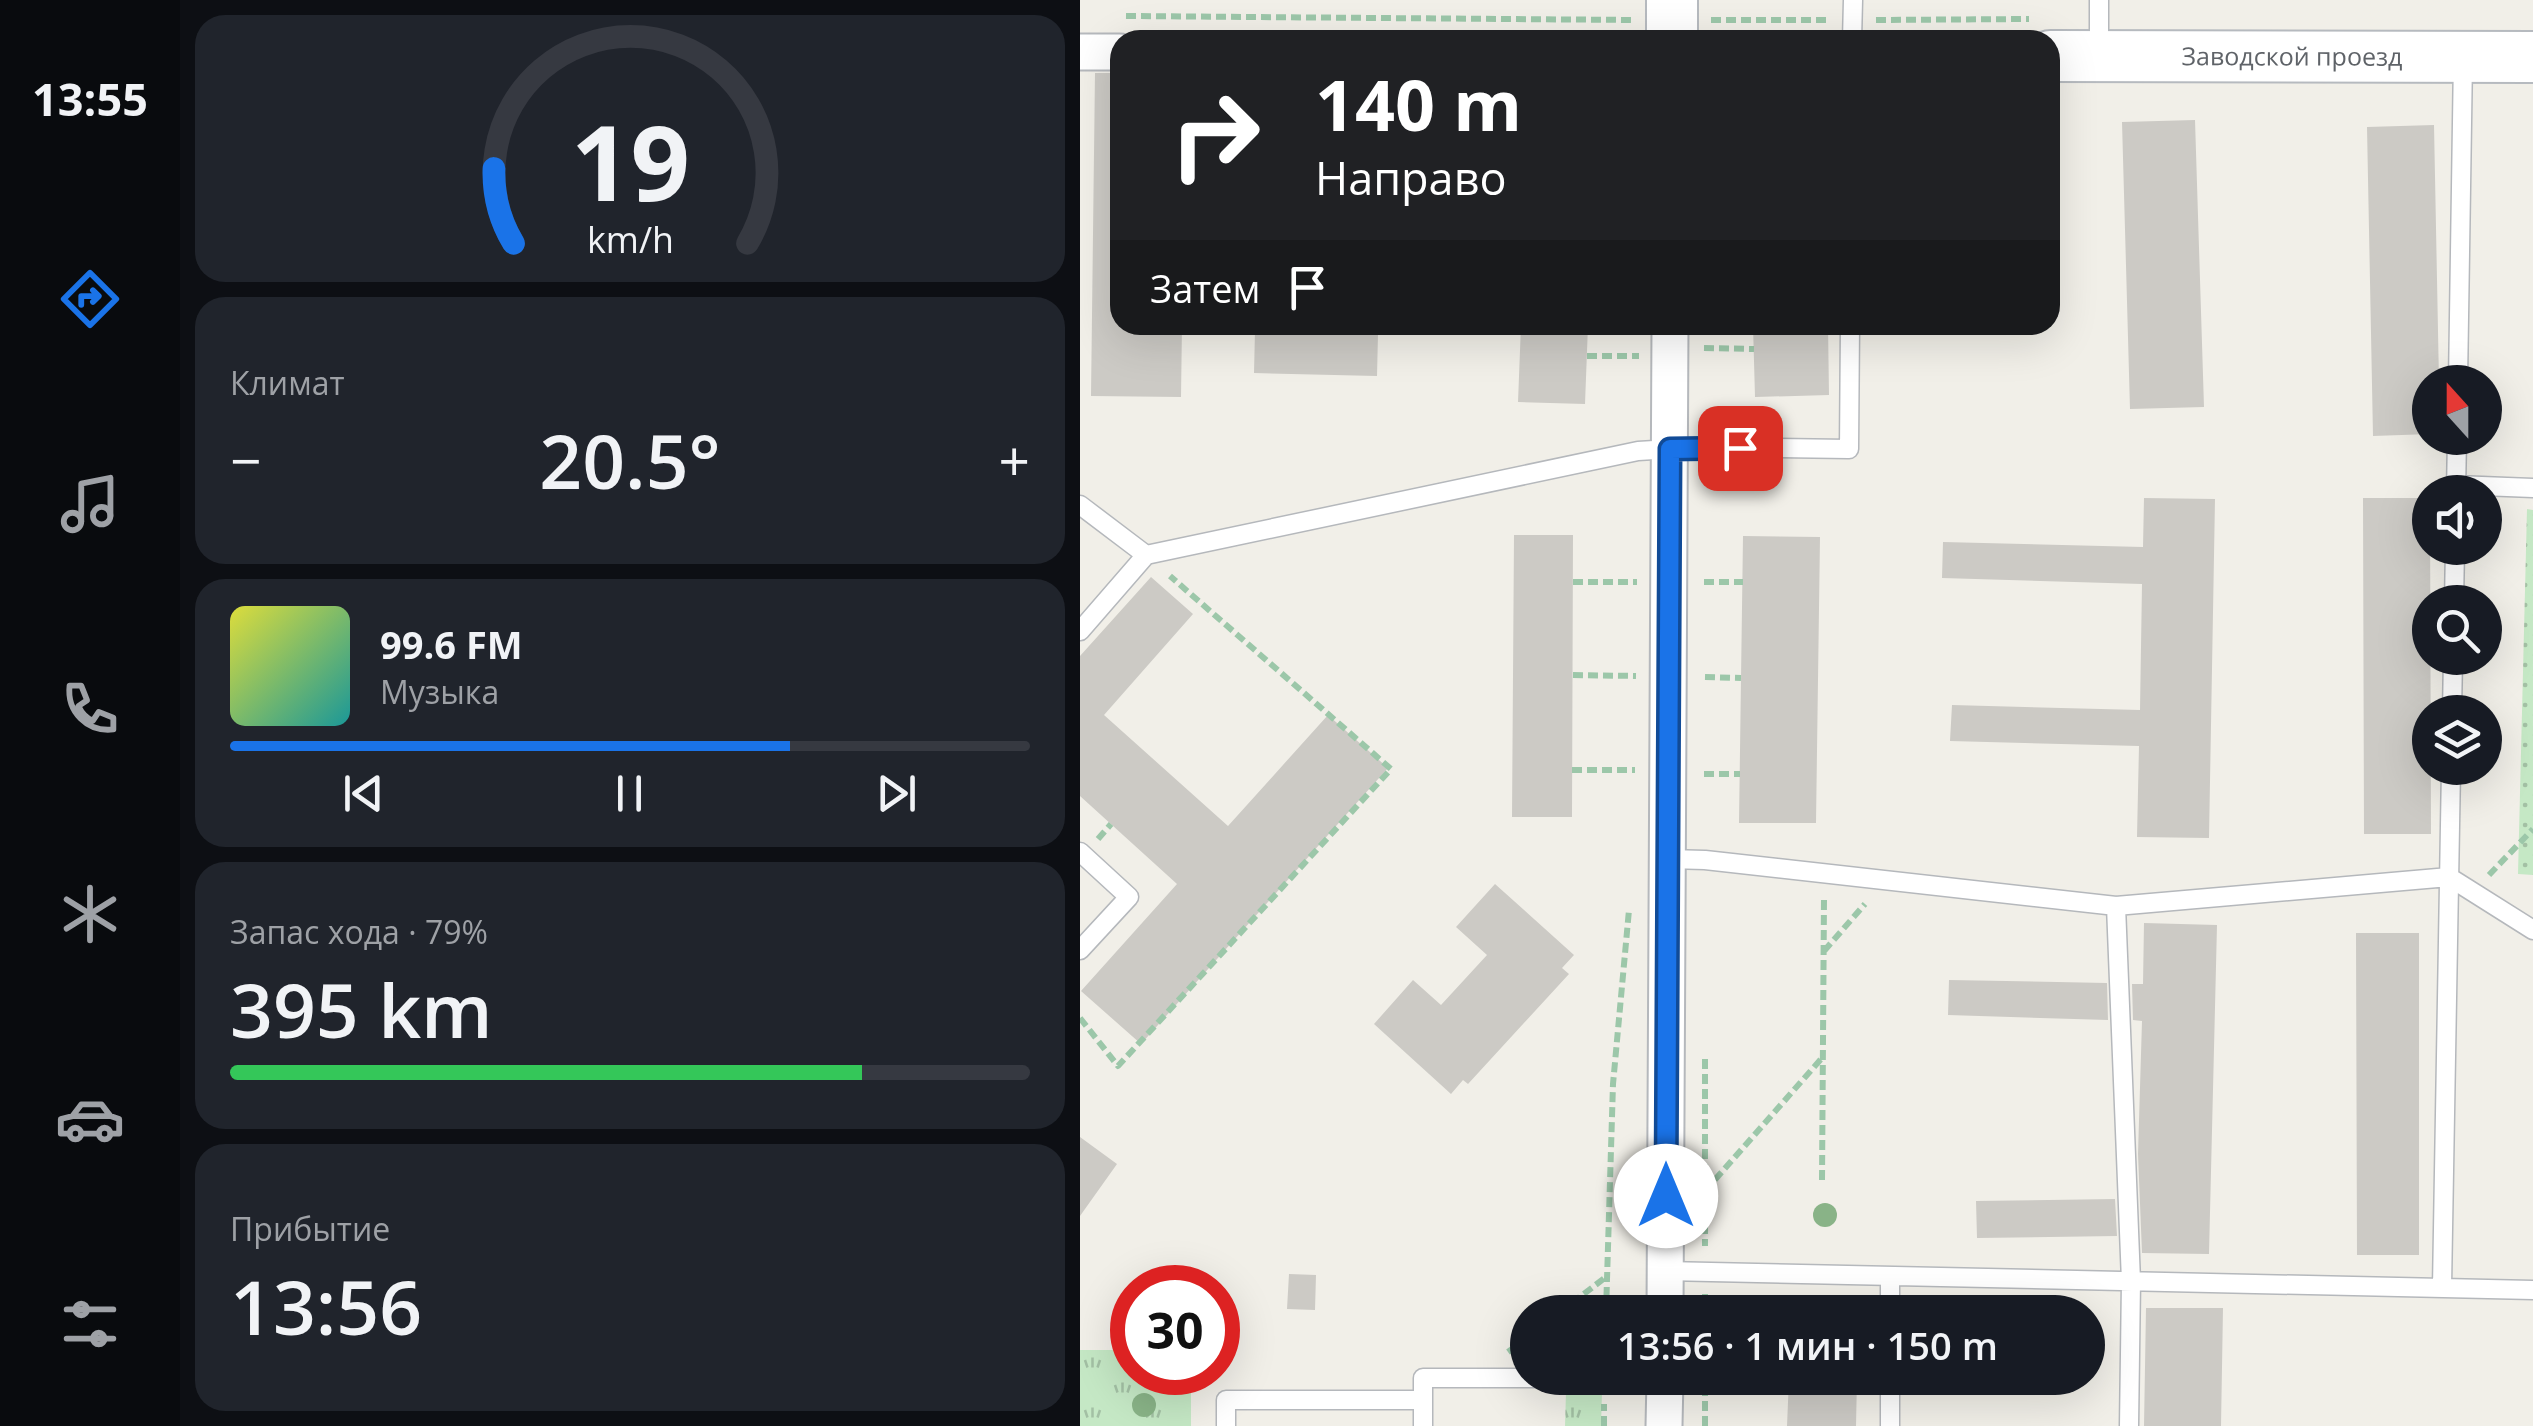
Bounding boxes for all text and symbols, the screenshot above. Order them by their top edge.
street label: Заводской проезд [2181,38,2403,73]
text: 140 m [1315,56,1522,152]
text: 13:55 [32,68,148,129]
icon: right [1150,70,1280,200]
text: 19 [571,90,689,231]
text: Направо [1315,147,1507,208]
text: km/h [587,215,673,263]
icon: arrive [1280,260,1335,315]
text: Затем [1150,262,1260,314]
icon: directions [55,264,125,334]
text: Климат [230,361,344,404]
north arrow [2412,365,2502,455]
map controls [2412,365,2502,785]
pin [1698,406,1783,491]
text: 20.5° [539,409,721,511]
icon: arrive [1713,421,1768,476]
text: − [230,422,261,497]
text: + [999,422,1030,497]
icon: music [55,469,125,539]
button: sound [2412,475,2502,565]
button: search [2412,585,2502,675]
text: 99.6 FM [380,618,523,670]
text: Музыка [380,670,499,713]
icon: phone [55,674,125,744]
button: layers [2412,695,2502,785]
icon: previous [336,766,391,821]
icon: pause [602,766,657,821]
icon: next [869,766,924,821]
icon: climate [55,879,125,949]
text: Запас хода · 79% [230,910,488,953]
text: 395 km [230,958,493,1060]
icon: car [55,1084,125,1154]
position arrow [1614,1144,1718,1248]
text: Прибытие [230,1207,390,1250]
text: 13:56 [230,1255,422,1357]
speed limit sign: 30 [1110,1265,1240,1395]
icon: filters [55,1289,125,1359]
text: 13:56 · 1 мин · 150 m [1617,1319,1998,1371]

